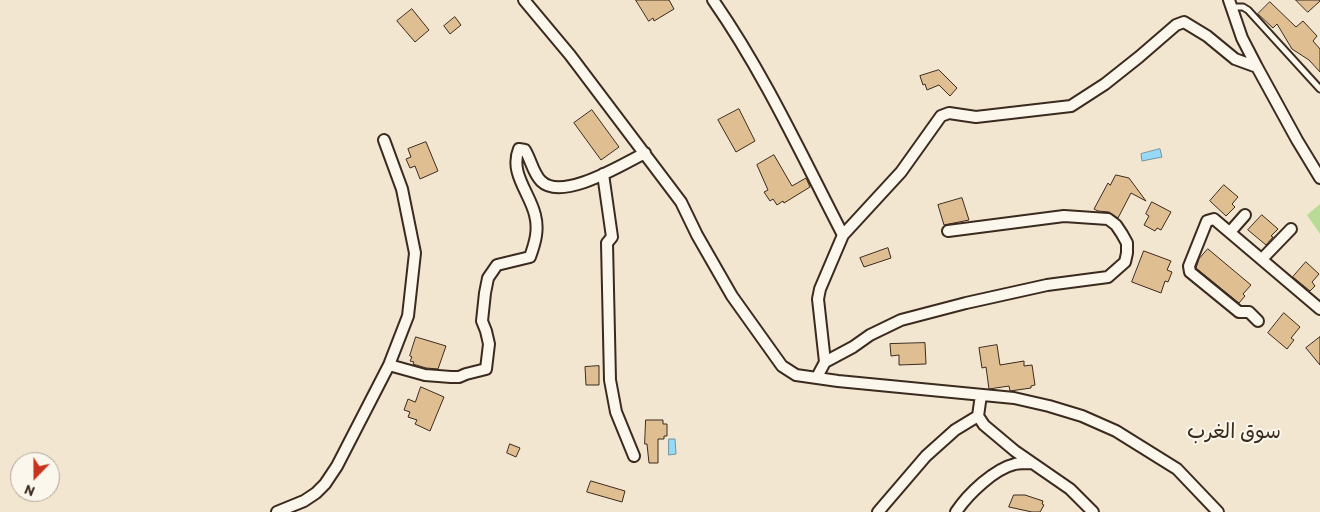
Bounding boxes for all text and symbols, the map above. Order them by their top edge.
district label: سوق الغرب [1187,420,1281,446]
north arrow [10,452,60,502]
text: N [22,481,37,500]

